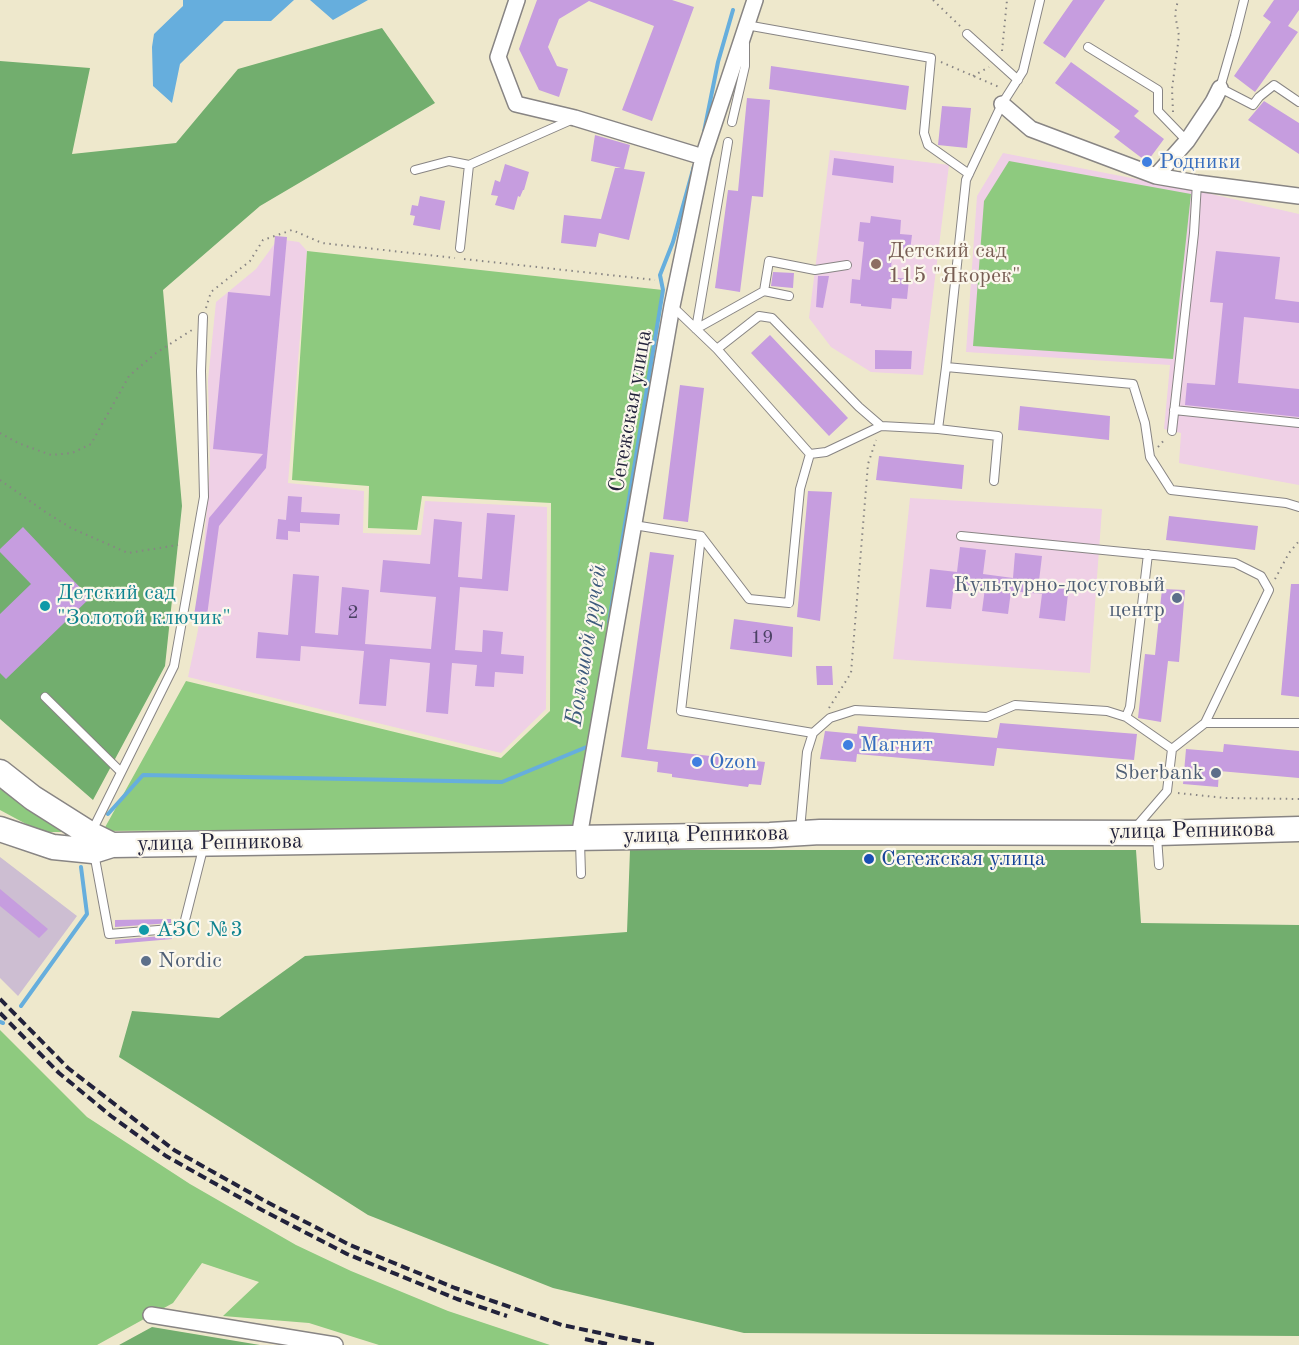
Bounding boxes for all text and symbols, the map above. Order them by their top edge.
place label: Родники [1159,149,1241,175]
marker: Родники [1140,155,1154,169]
place label: Детский сад 115 "Якорек" [888,238,1021,290]
marker: Детский сад 115 "Якорек" [869,257,883,271]
street label: Сегежская улица [604,328,658,494]
water label: Большой ручей [560,562,614,728]
place label: Культурно-досуговый центр [953,572,1165,624]
place label: Детский сад "Золотой ключик" [57,580,231,632]
marker: Культурно-досуговый центр [1170,591,1184,605]
marker: Детский сад "Золотой ключик" [38,599,52,613]
house number: 2 [347,601,359,625]
house number: 19 [750,626,774,650]
place label: Магнит [860,732,933,758]
marker: Магнит [841,738,855,752]
place label: Ozon [709,749,757,775]
marker: Ozon [690,755,704,769]
place label: Sberbank [1115,760,1204,786]
marker: Sberbank [1209,766,1223,780]
street label: улица Репникова [1109,816,1275,846]
street label: улица Репникова [623,820,789,850]
street label: улица Репникова [137,828,303,858]
place label: Сегежская улица [881,846,1046,872]
marker: Сегежская улица [862,852,876,866]
place label: АЗС №3 [156,917,243,943]
marker: АЗС №3 [137,923,151,937]
place label: Nordic [158,948,222,974]
marker: Nordic [139,954,153,968]

